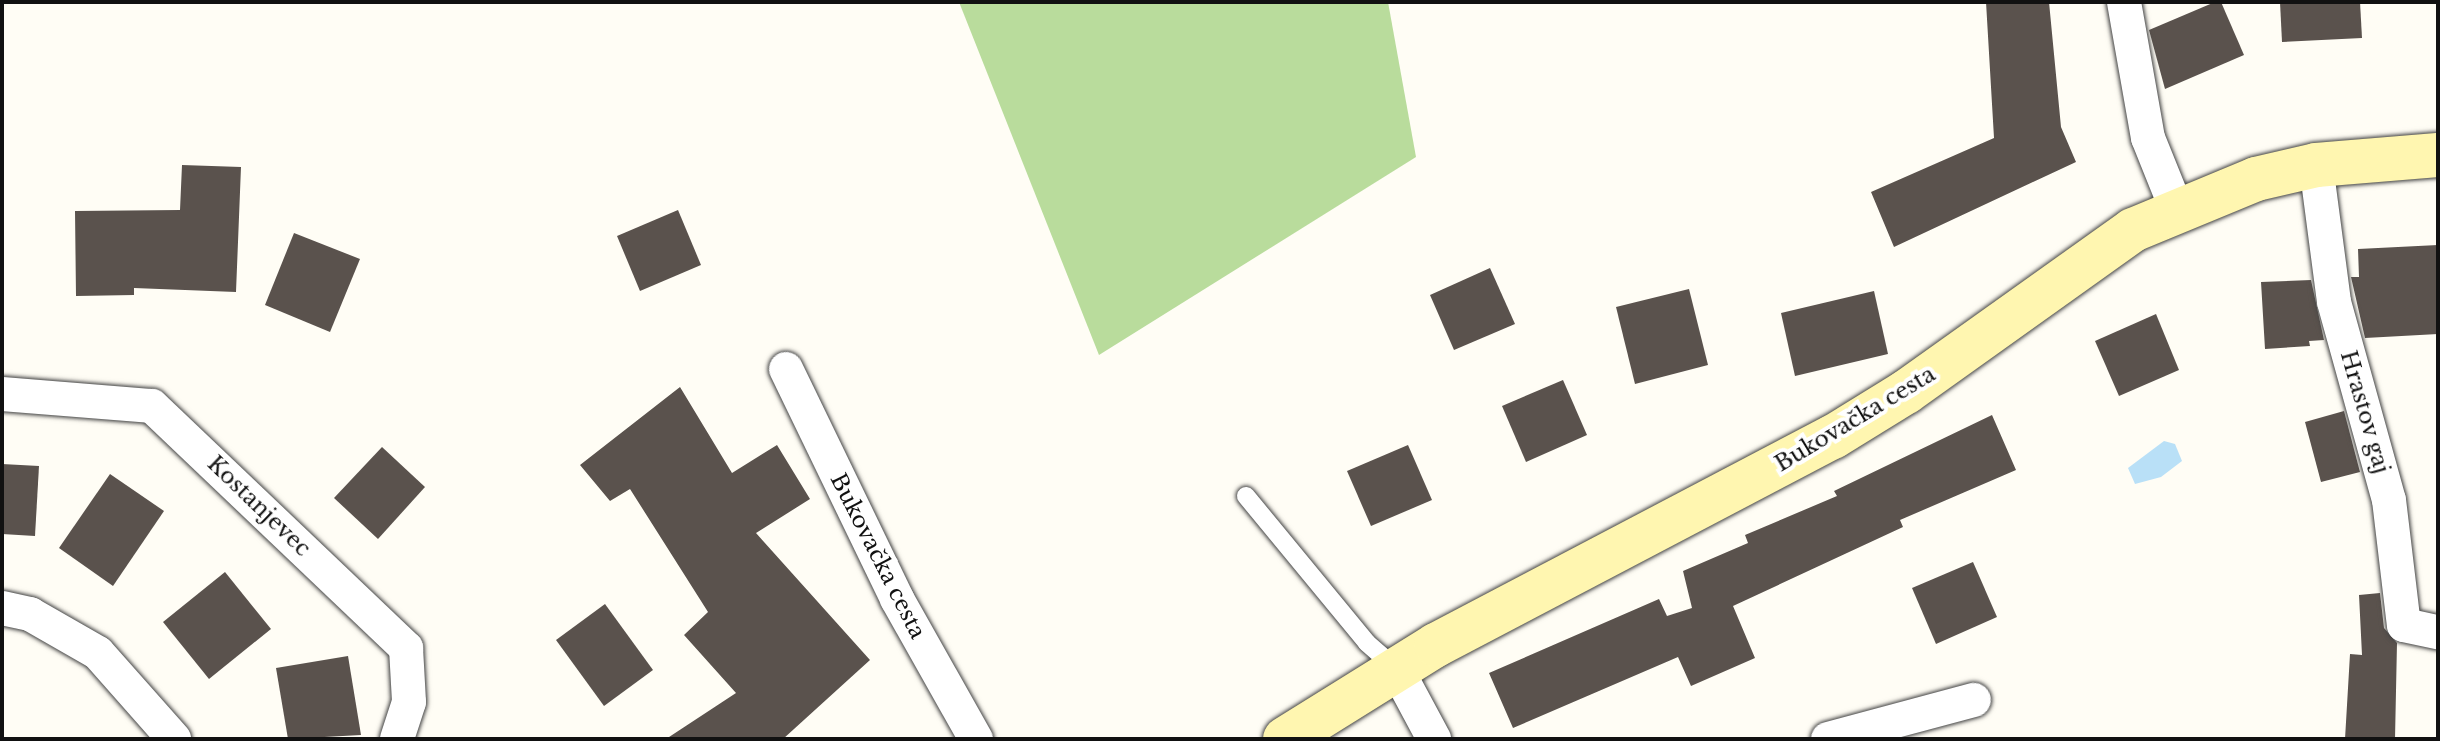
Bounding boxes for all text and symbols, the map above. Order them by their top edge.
street label: Hrastov gaj [2335,347,2395,477]
street label: Bukovačka cesta [1770,361,1940,477]
street label: Kostanjevec [202,450,316,562]
street label: Bukovačka cesta [825,469,931,643]

